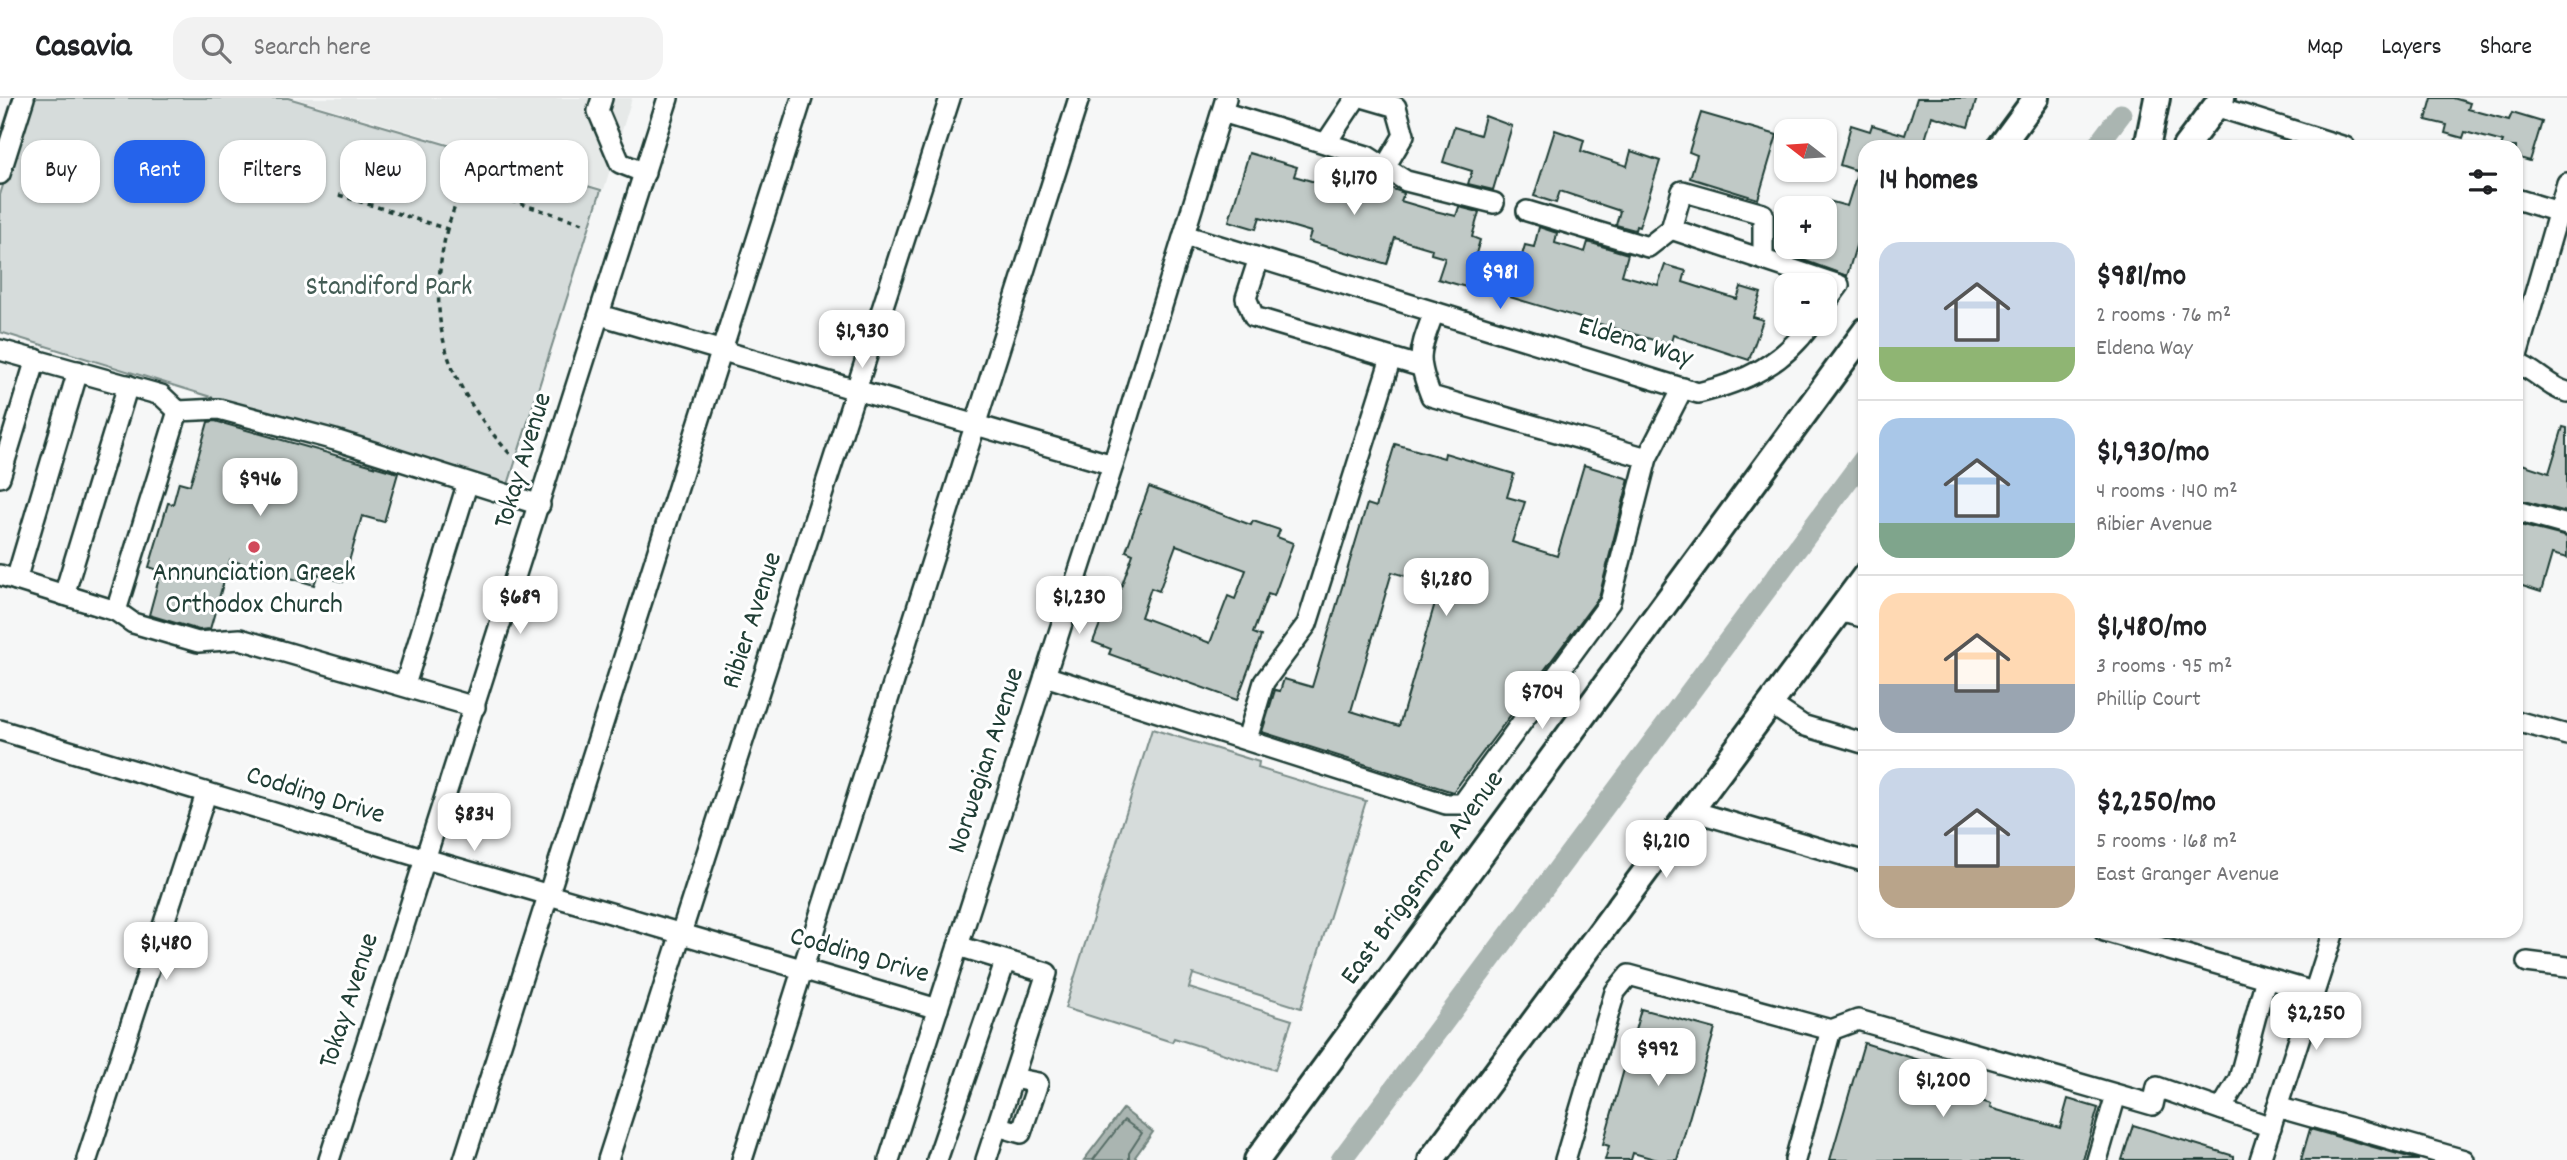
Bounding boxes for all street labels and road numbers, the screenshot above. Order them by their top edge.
street label: Eldena Way [1573,308,1698,381]
street label: Tokay Avenue [485,388,565,534]
street label: Ribier Avenue [713,547,795,695]
street label: Norwegian Avenue [939,663,1037,859]
street label: Codding Drive [241,757,389,837]
street label: East Briggsmore Avenue [1332,763,1516,995]
street label: Codding Drive [785,918,933,996]
street label: Tokay Avenue [310,928,392,1074]

